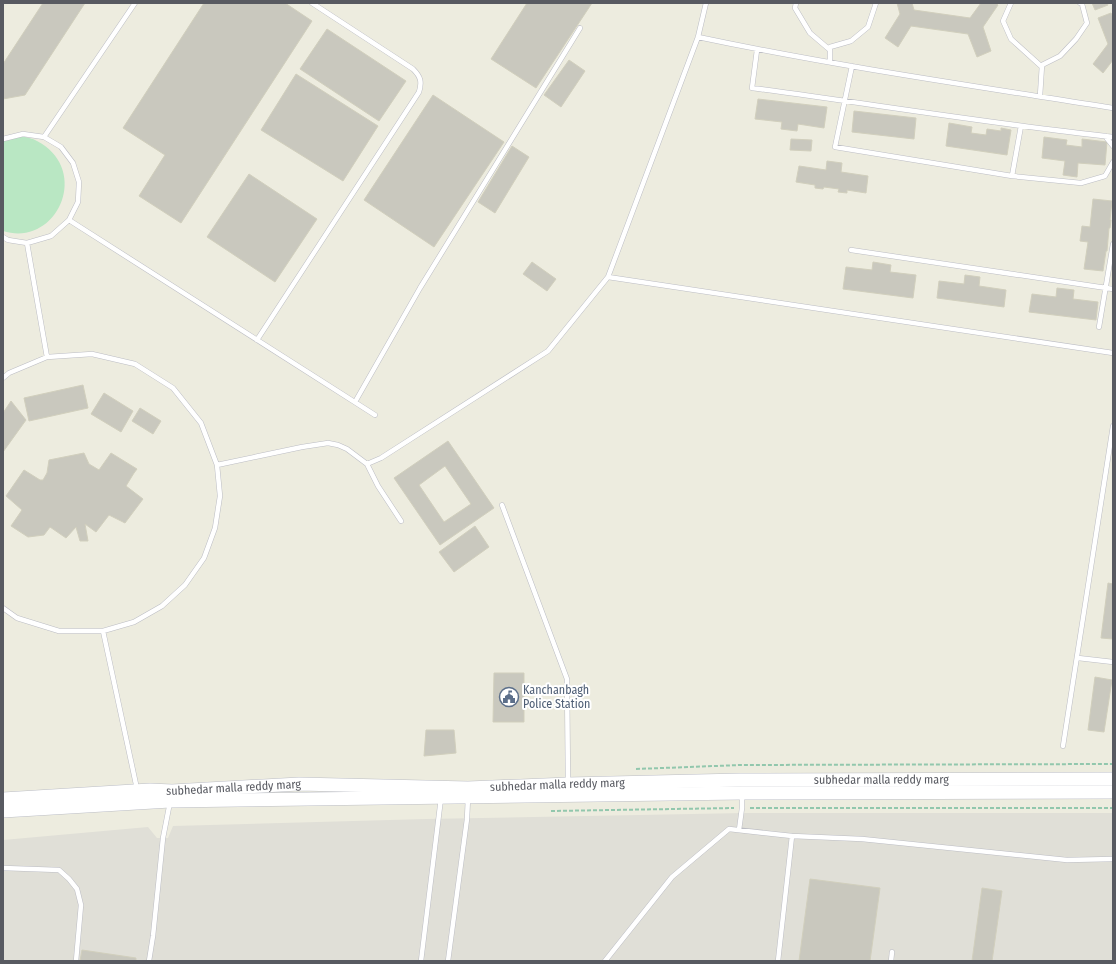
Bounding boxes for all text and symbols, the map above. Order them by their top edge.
place label: Kanchanbagh Police Station [523,683,590,711]
public building icon: Kanchanbagh Police Station [498,686,520,708]
street label: subhedar malla reddy marg [814,772,949,787]
street label: subhedar malla reddy marg [490,776,625,794]
street label: subhedar malla reddy marg [166,777,302,798]

